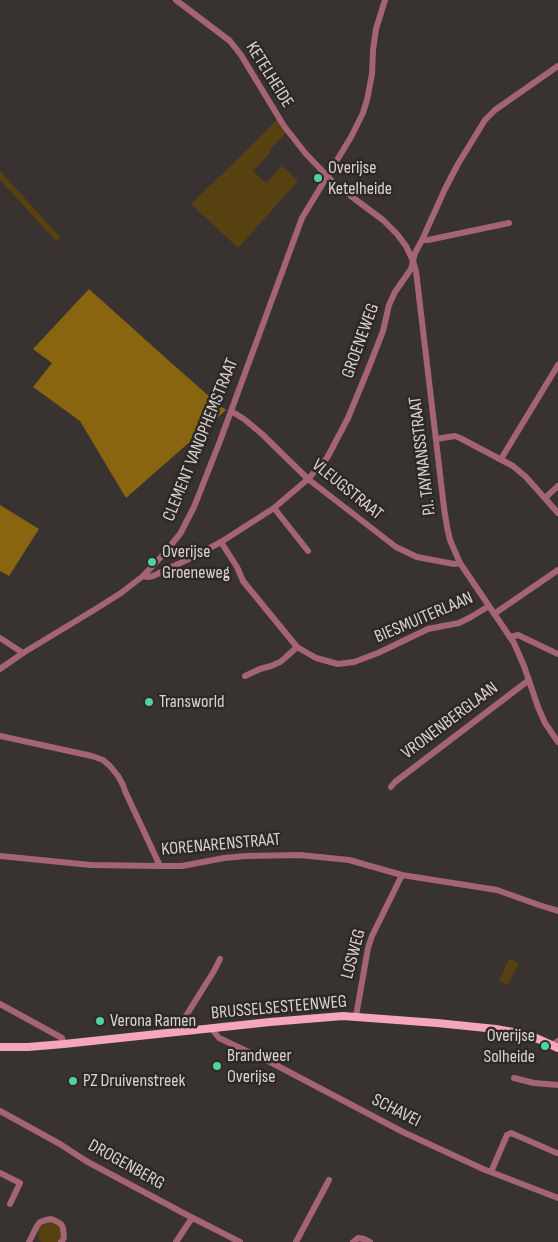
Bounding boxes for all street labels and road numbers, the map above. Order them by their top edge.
street label: KETELHEIDE [240,38,298,112]
street label: GROENEWEG [338,301,384,381]
street label: CLEMENT VANOPHEMSTRAAT [158,355,244,525]
street label: P.I. TAYMANSSTRAAT [405,395,441,517]
street label: VLEUGSTRAAT [307,455,387,525]
street label: BIESMUITERLAAN [372,588,476,648]
street label: VRONENBERGLAAN [397,678,503,764]
street label: KORENARENSTRAAT [160,829,282,861]
street label: LOSWEG [337,927,371,981]
street label: BRUSSELSESTEENWEG [210,991,348,1025]
street label: SCHAVEI [368,1090,424,1132]
street label: DROGENBERG [84,1135,168,1195]

